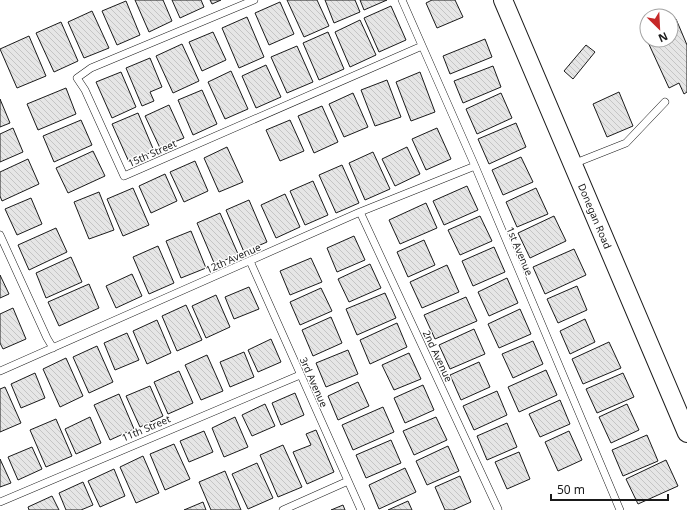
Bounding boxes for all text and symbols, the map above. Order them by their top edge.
north arrow [639,8,679,48]
text: N [656,29,670,46]
street label: 15th Street [126,136,179,170]
street label: Donegan Road [575,181,615,251]
street label: 1st Avenue [503,224,537,278]
street label: 12th Avenue [203,239,263,276]
street label: 2nd Avenue [420,328,456,385]
street label: 3rd Avenue [297,355,331,410]
street label: 11th Street [119,411,173,445]
scale bar [551,476,668,502]
text: 50 m [557,481,585,498]

